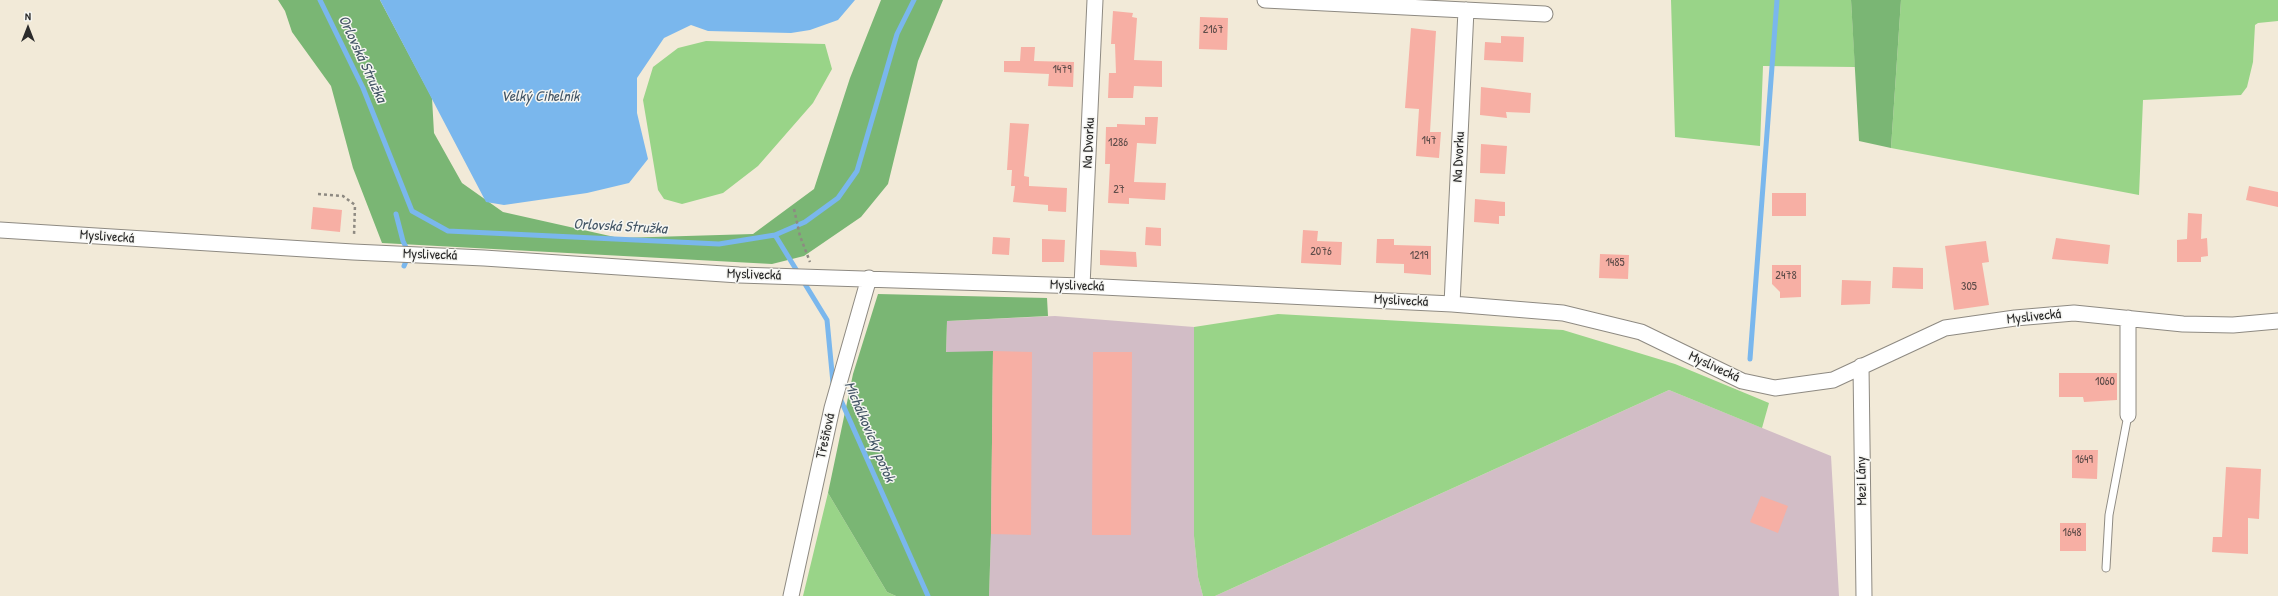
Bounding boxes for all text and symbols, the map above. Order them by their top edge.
north arrow [8,8,48,48]
text: N [25,9,31,23]
water label: Orlovská Stružka [334,13,390,105]
house number: 2167 [1203,23,1223,37]
house number: 1479 [1052,63,1072,77]
water label: Velký Cihelník [501,88,579,106]
street label: Na Dvorku [1079,117,1099,169]
street label: Na Dvorku [1449,131,1469,183]
house number: 147 [1422,134,1436,148]
house number: 1286 [1108,136,1128,150]
house number: 27 [1113,183,1125,197]
water label: Orlovská Stružka [573,216,667,238]
street label: Myslivecká [79,227,135,247]
house number: 2076 [1310,245,1332,259]
street label: Myslivecká [403,246,457,264]
house number: 1219 [1410,249,1428,263]
house number: 1485 [1605,256,1625,270]
street label: Myslivecká [727,266,781,284]
house number: 2478 [1775,269,1797,283]
street label: Myslivecká [1050,277,1104,295]
house number: 305 [1961,280,1977,294]
street label: Myslivecká [1373,291,1429,311]
street label: Myslivecká [2006,306,2062,328]
street label: Myslivecká [1686,348,1742,386]
house number: 1060 [2095,375,2115,389]
water label: Michálkovický potok [840,379,898,485]
street label: Třešňová [813,412,839,460]
house number: 1649 [2075,453,2093,467]
street label: Mezi Lány [1853,456,1871,506]
house number: 1648 [2063,526,2081,540]

